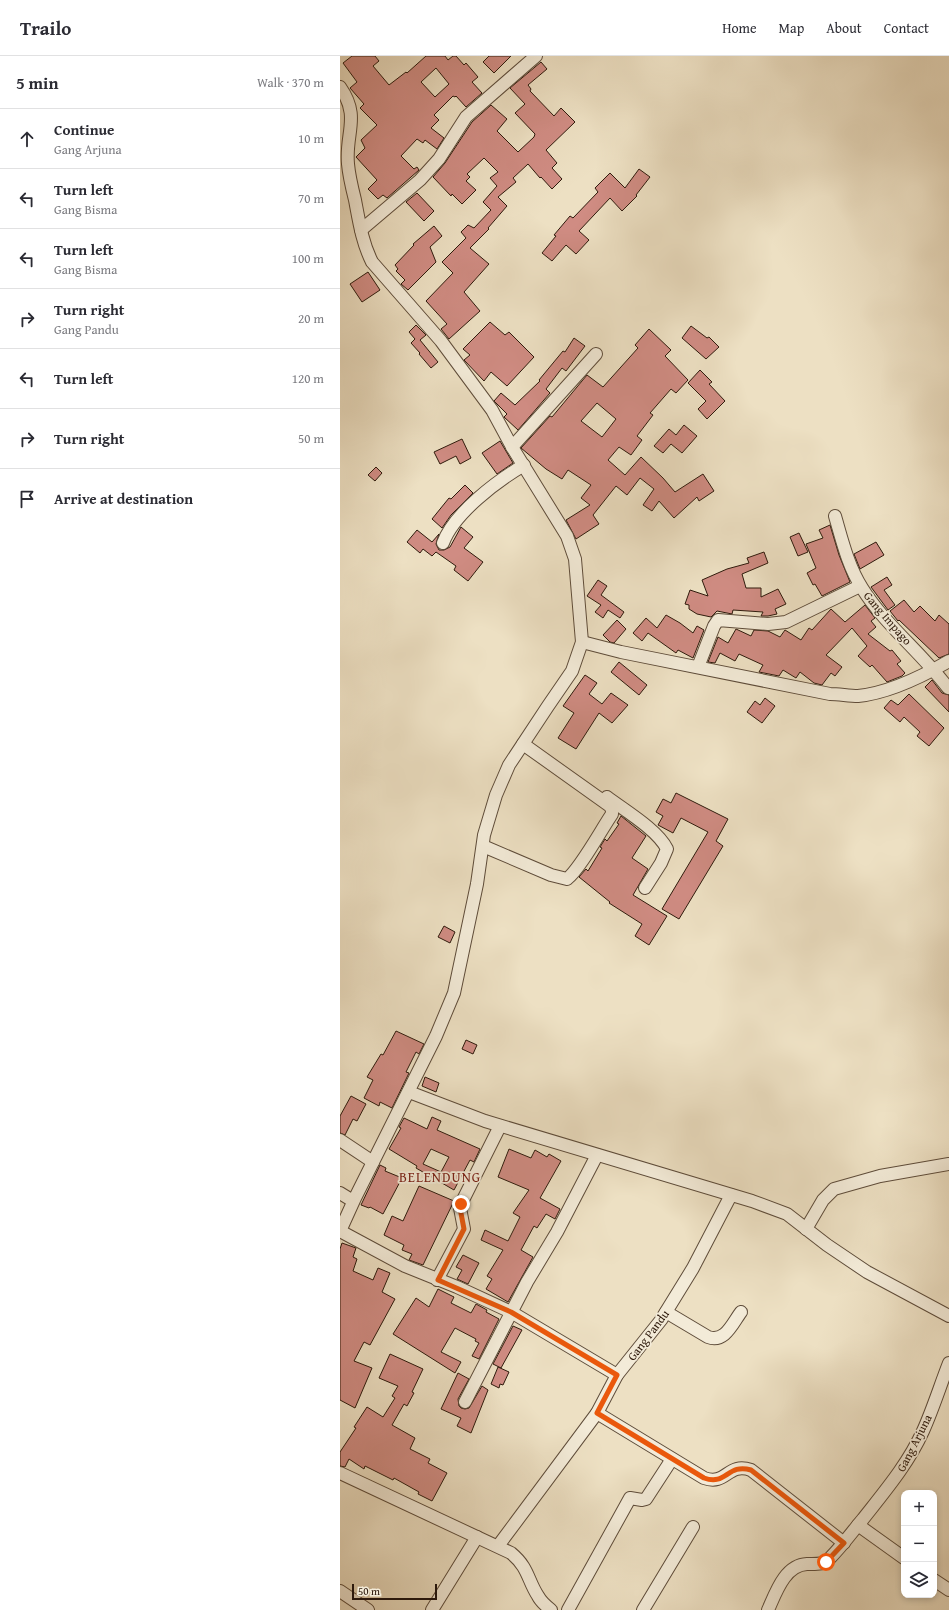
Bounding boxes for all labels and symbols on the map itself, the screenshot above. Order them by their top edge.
street label: Gang Impago [860,588,916,648]
district label: BELENDUNG [399,1167,481,1187]
route end [452,1195,470,1213]
street label: Gang Pandu [623,1306,673,1364]
street label: Gang Arjuna [892,1411,936,1475]
route start [817,1553,835,1571]
scale bar [352,1582,437,1601]

